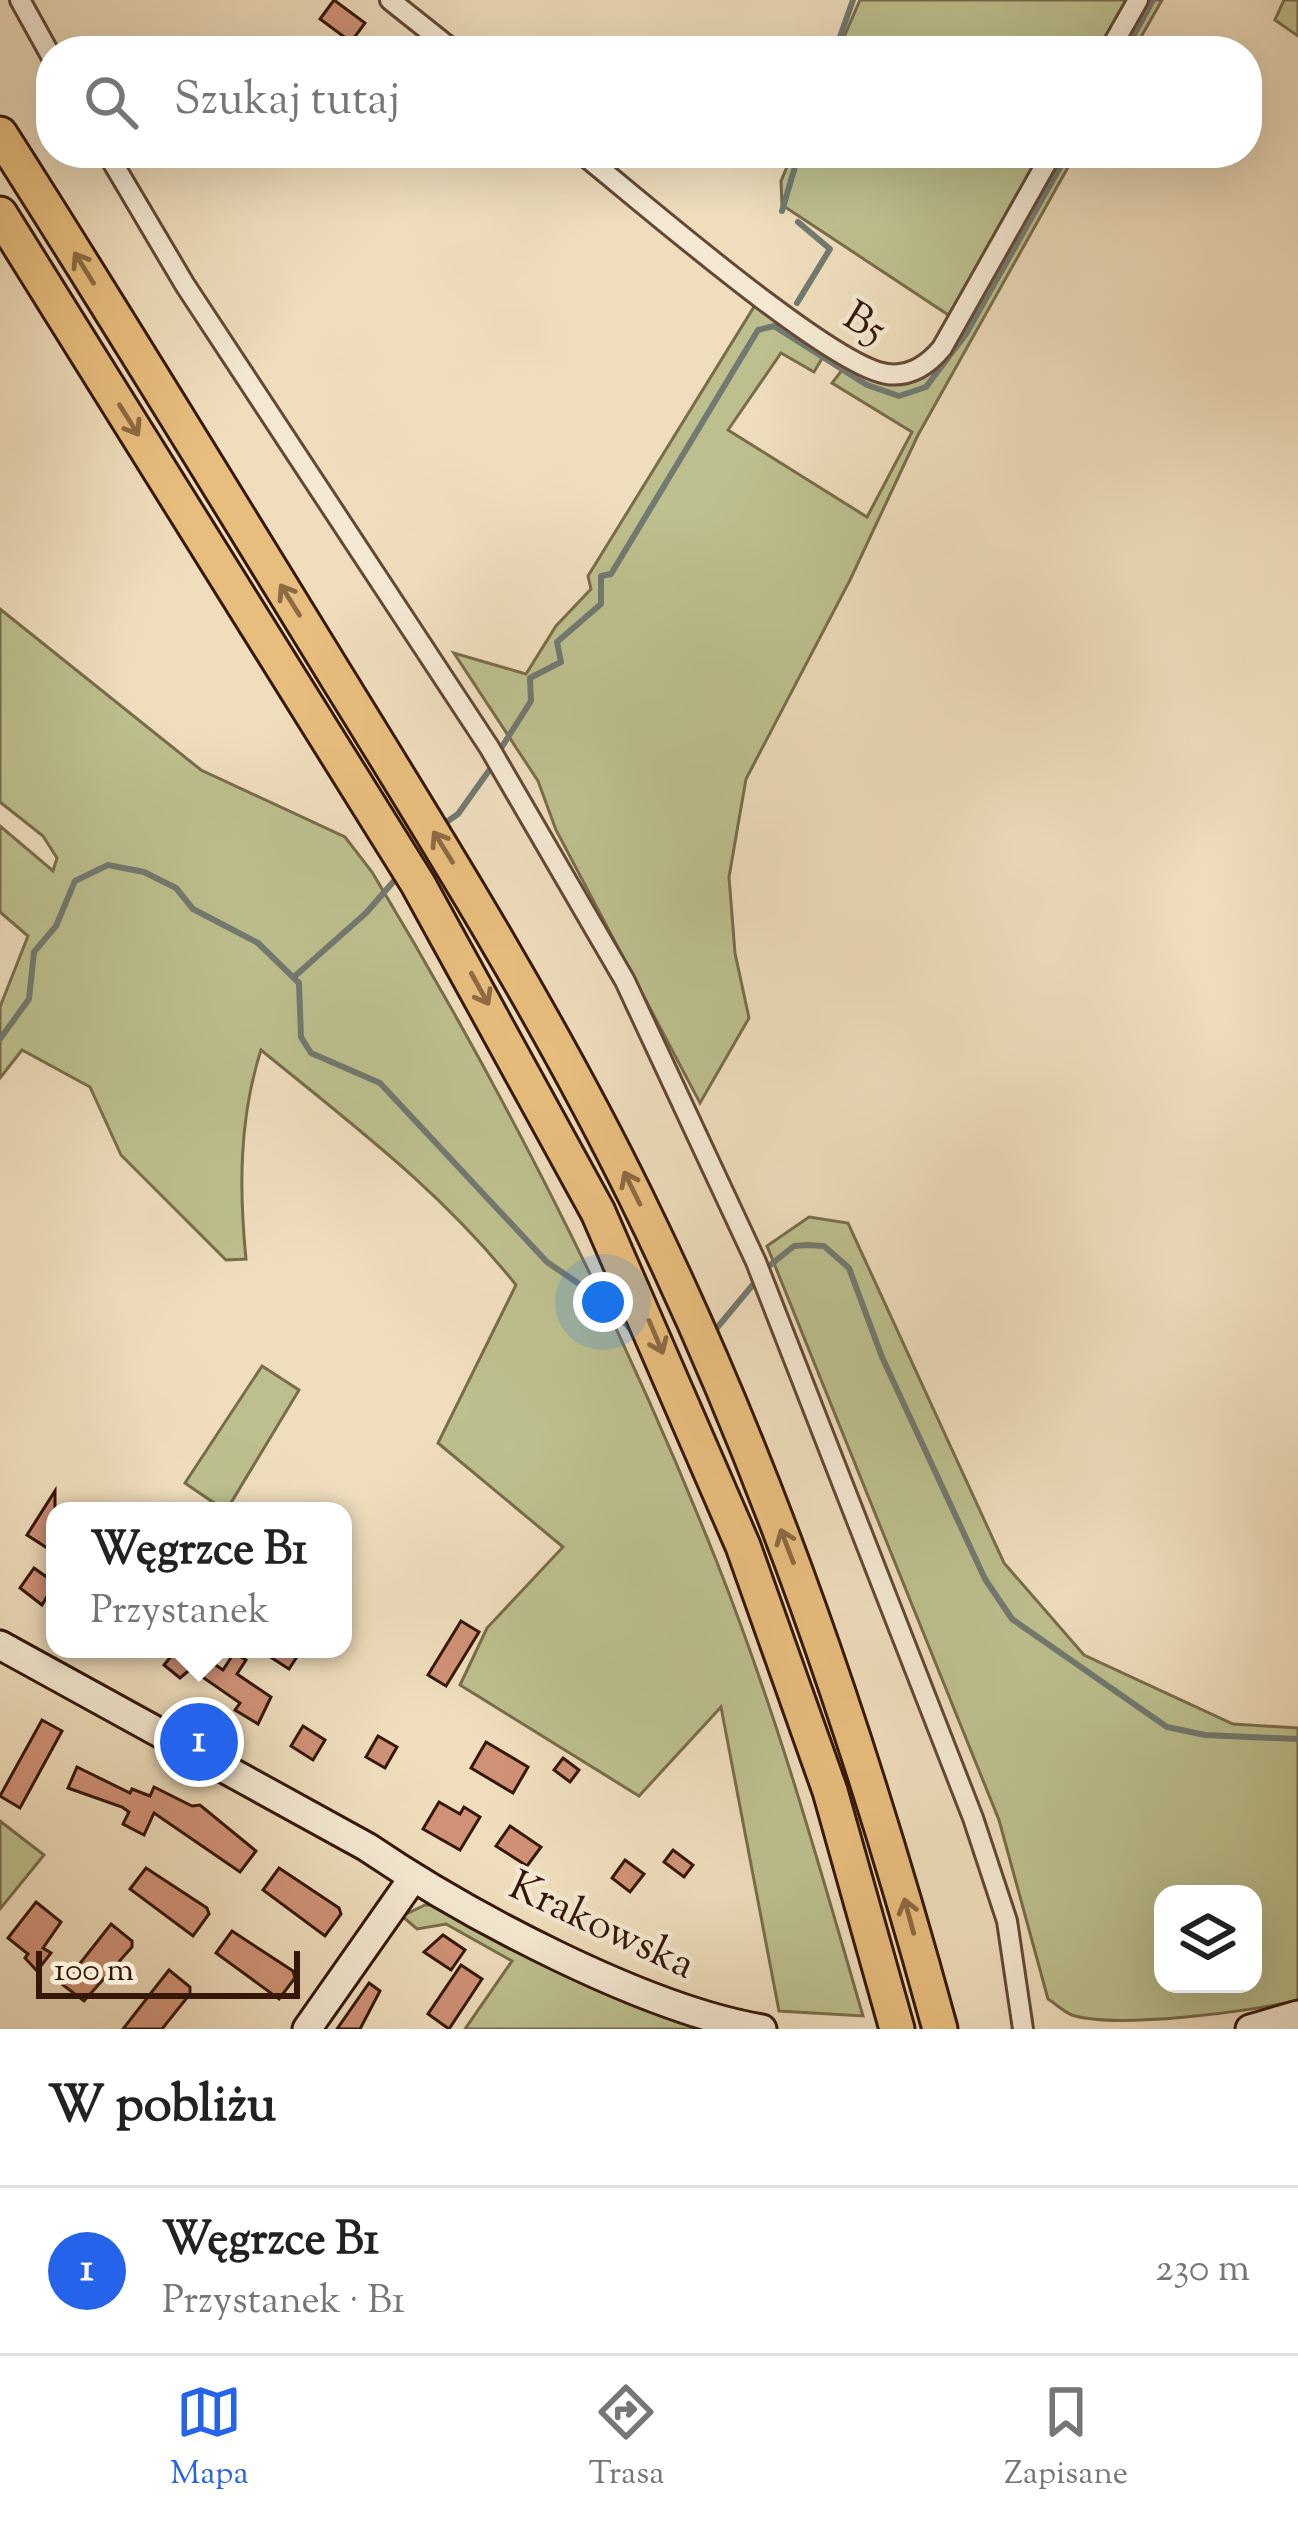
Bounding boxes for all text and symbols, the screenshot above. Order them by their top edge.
search box [36,36,1262,168]
icon: search [78,69,144,135]
text: Szukaj tutaj [174,70,400,135]
one-way arrow [72,252,96,286]
street label: B5 [830,289,896,362]
one-way arrow [116,402,141,436]
one-way arrow [278,583,302,617]
one-way arrow [431,831,455,865]
one-way arrow [468,971,492,1006]
one-way arrow [619,1171,642,1207]
your location [573,1272,633,1332]
one-way arrow [646,1318,668,1354]
popup [46,1502,352,1658]
text: Węgrzce B1 [91,1520,307,1585]
one-way arrow [775,1528,797,1565]
text: Przystanek [91,1585,269,1641]
pin: 1 [160,1697,238,1787]
street label: Krakowska [498,1858,704,1997]
map controls [1154,1885,1262,1993]
button: layers [1154,1885,1262,1993]
one-way arrow [897,1898,919,1936]
scale bar [36,1945,300,1998]
text: 100 m [54,1948,134,1996]
text: W pobliżu [48,2071,276,2144]
text: Węgrzce B1 [162,2210,379,2275]
text: 1 [80,2243,94,2299]
text: 230 m [1155,2243,1250,2299]
text: Przystanek · B1 [162,2275,405,2331]
tab: Mapa [170,2379,249,2499]
tab: Trasa [588,2379,664,2499]
tab: Zapisane [1004,2379,1128,2499]

